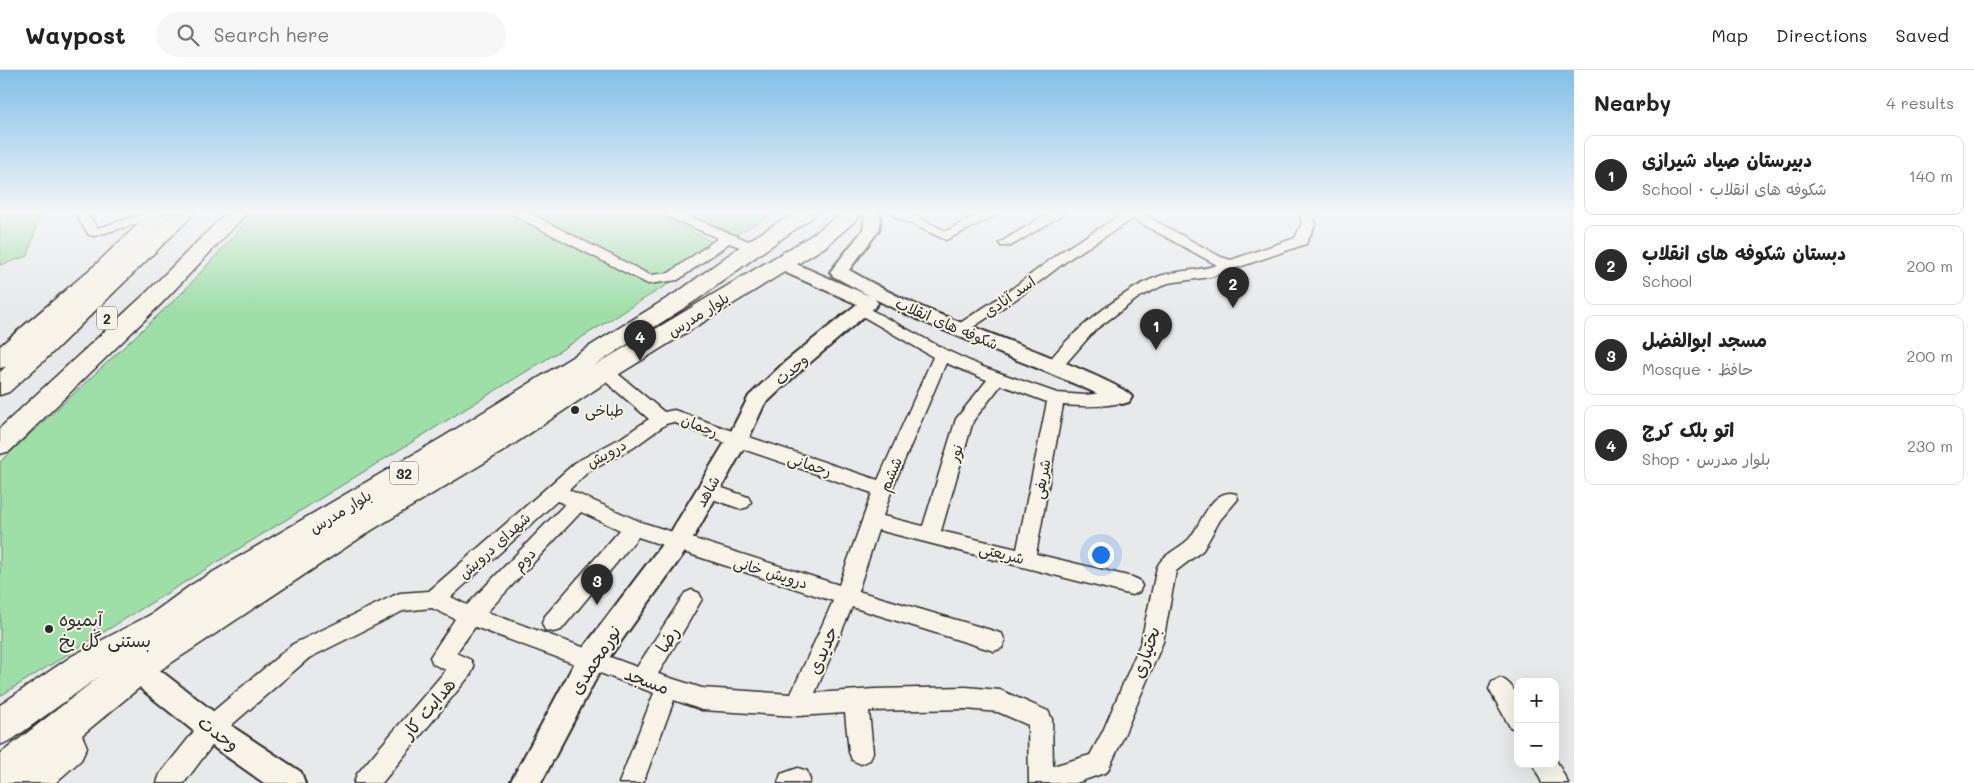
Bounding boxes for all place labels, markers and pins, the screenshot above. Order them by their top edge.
pin: 2 [1217,267,1249,308]
pin: 1 [1140,309,1172,350]
pin: 4 [624,320,656,361]
place label: طباخی [585,400,624,421]
marker: طباخی [569,404,581,416]
pin: 3 [581,564,613,605]
place label: آبمیوه بستنی گل یخ [59,607,151,653]
marker: آبمیوه بستنی گل یخ [43,623,55,635]

